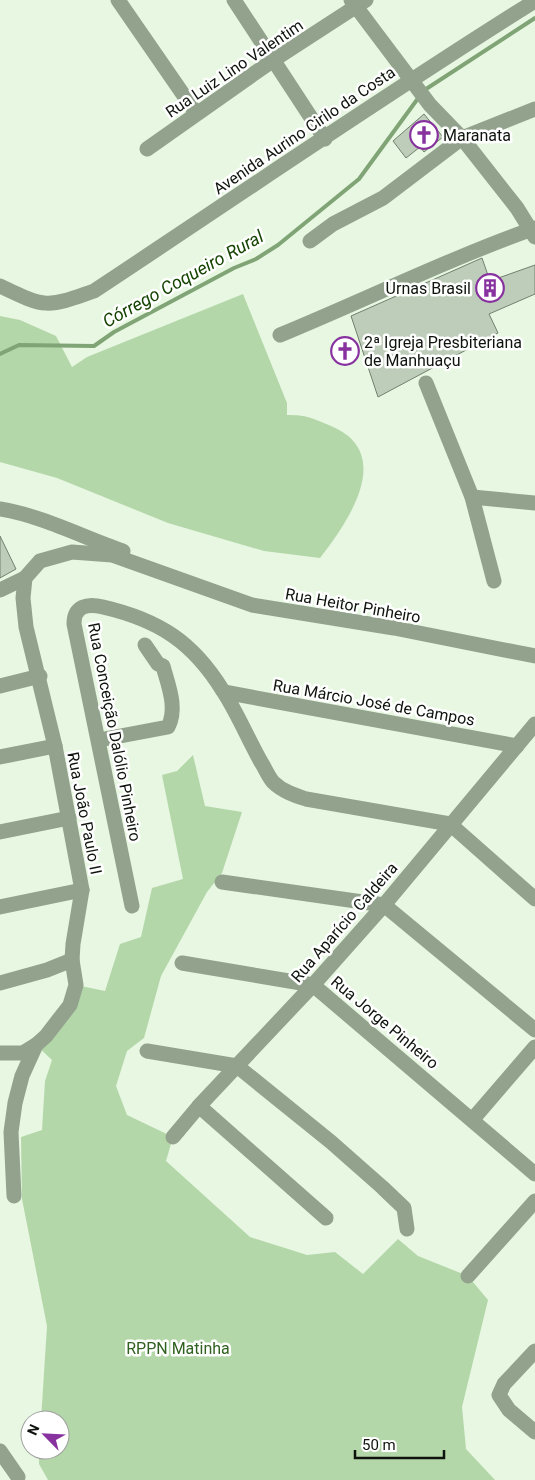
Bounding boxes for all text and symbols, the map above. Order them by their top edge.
street label: Rua Luiz Lino Valentim [162,15,307,121]
street label: Avenida Aurino Cirilo da Costa [210,62,399,198]
church icon: Maranata [409,120,439,150]
place label: Maranata [443,126,511,145]
water label: Córrego Coqueiro Rural [99,225,267,332]
building icon: Urnas Brasil [475,273,505,303]
place label: Urnas Brasil [386,279,471,298]
place label: 2ª Igreja Presbiteriana de Manhuaçu [364,333,522,370]
church icon: 2ª Igreja Presbiteriana de Manhuaçu [330,336,360,366]
street label: Rua Heitor Pinheiro [284,584,422,627]
street label: Rua Conceição Dalólio Pinheiro [84,621,145,843]
street label: Rua Márcio José de Campos [272,675,476,730]
street label: Rua João Paulo II [63,750,106,876]
street label: Rua Aparício Caldeira [287,859,402,986]
street label: Rua Jorge Pinheiro [327,972,442,1073]
park label: RPPN Matinha [126,1339,230,1358]
north arrow [20,1410,70,1460]
text: N [24,1422,42,1437]
scale bar [355,1428,444,1460]
text: 50 m [362,1436,396,1454]

